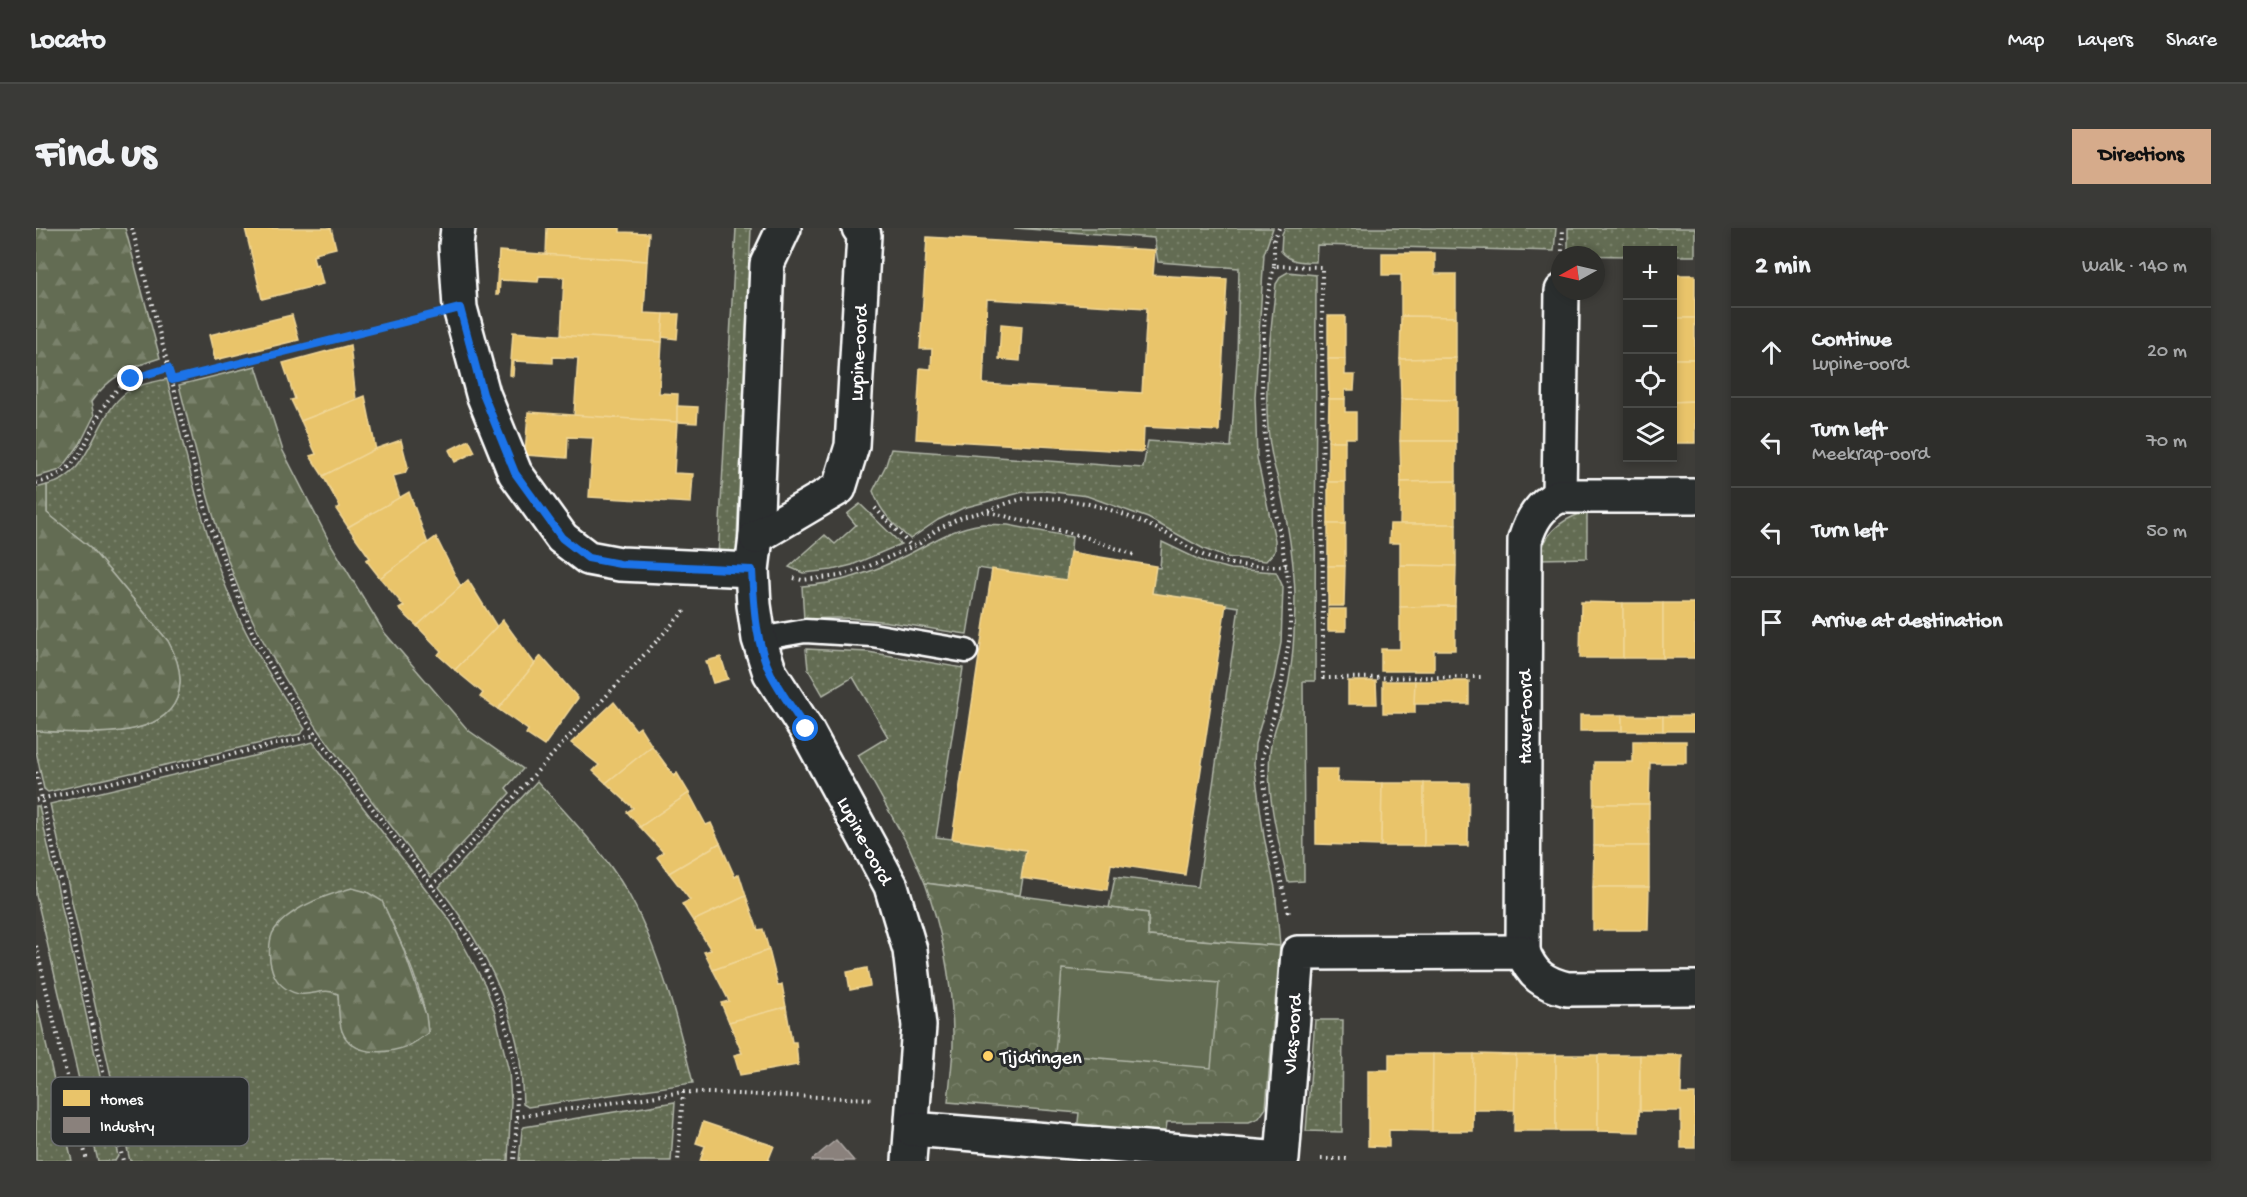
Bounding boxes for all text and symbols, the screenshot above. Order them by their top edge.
text: Locato [30,25,106,58]
text: Map [2008,29,2044,54]
text: Layers [2077,29,2133,54]
text: Share [2166,29,2217,54]
button: Directions [2072,129,2211,184]
text: Find us [36,132,156,181]
north arrow [1551,246,1605,300]
map controls [1623,246,1677,462]
button: + [1623,246,1677,300]
text: 2 min [1755,252,1810,283]
text: Walk · 140 m [2082,256,2187,279]
button: − [1623,300,1677,354]
street label: Lupine-oord [846,302,875,402]
text: Continue [1812,328,1892,354]
icon: ahead [1755,336,1788,369]
text: 20 m [2147,341,2187,364]
button: locate [1623,354,1677,408]
text: Lupine-oord [1812,354,1909,377]
route end [117,365,143,391]
button: layers [1623,408,1677,462]
text: Turn left [1812,418,1886,444]
icon: left [1755,426,1788,459]
text: 70 m [2146,431,2187,454]
text: Meekrap-oord [1812,444,1929,467]
icon: left [1755,516,1788,549]
text: Turn left [1812,519,1886,545]
text: 50 m [2146,521,2187,544]
icon: arrive [1755,606,1788,639]
text: Arrive at destination [1812,609,2002,635]
street label: Haver-oord [1516,667,1539,764]
route start [792,715,818,741]
street label: Lupine-oord [830,794,897,892]
street label: Vlas-oord [1280,991,1309,1076]
place label: Tijdringen [999,1048,1082,1071]
marker: Tijdringen [981,1049,995,1063]
legend [51,1077,249,1146]
text: Homes [100,1092,144,1111]
text: Industry [100,1119,154,1138]

